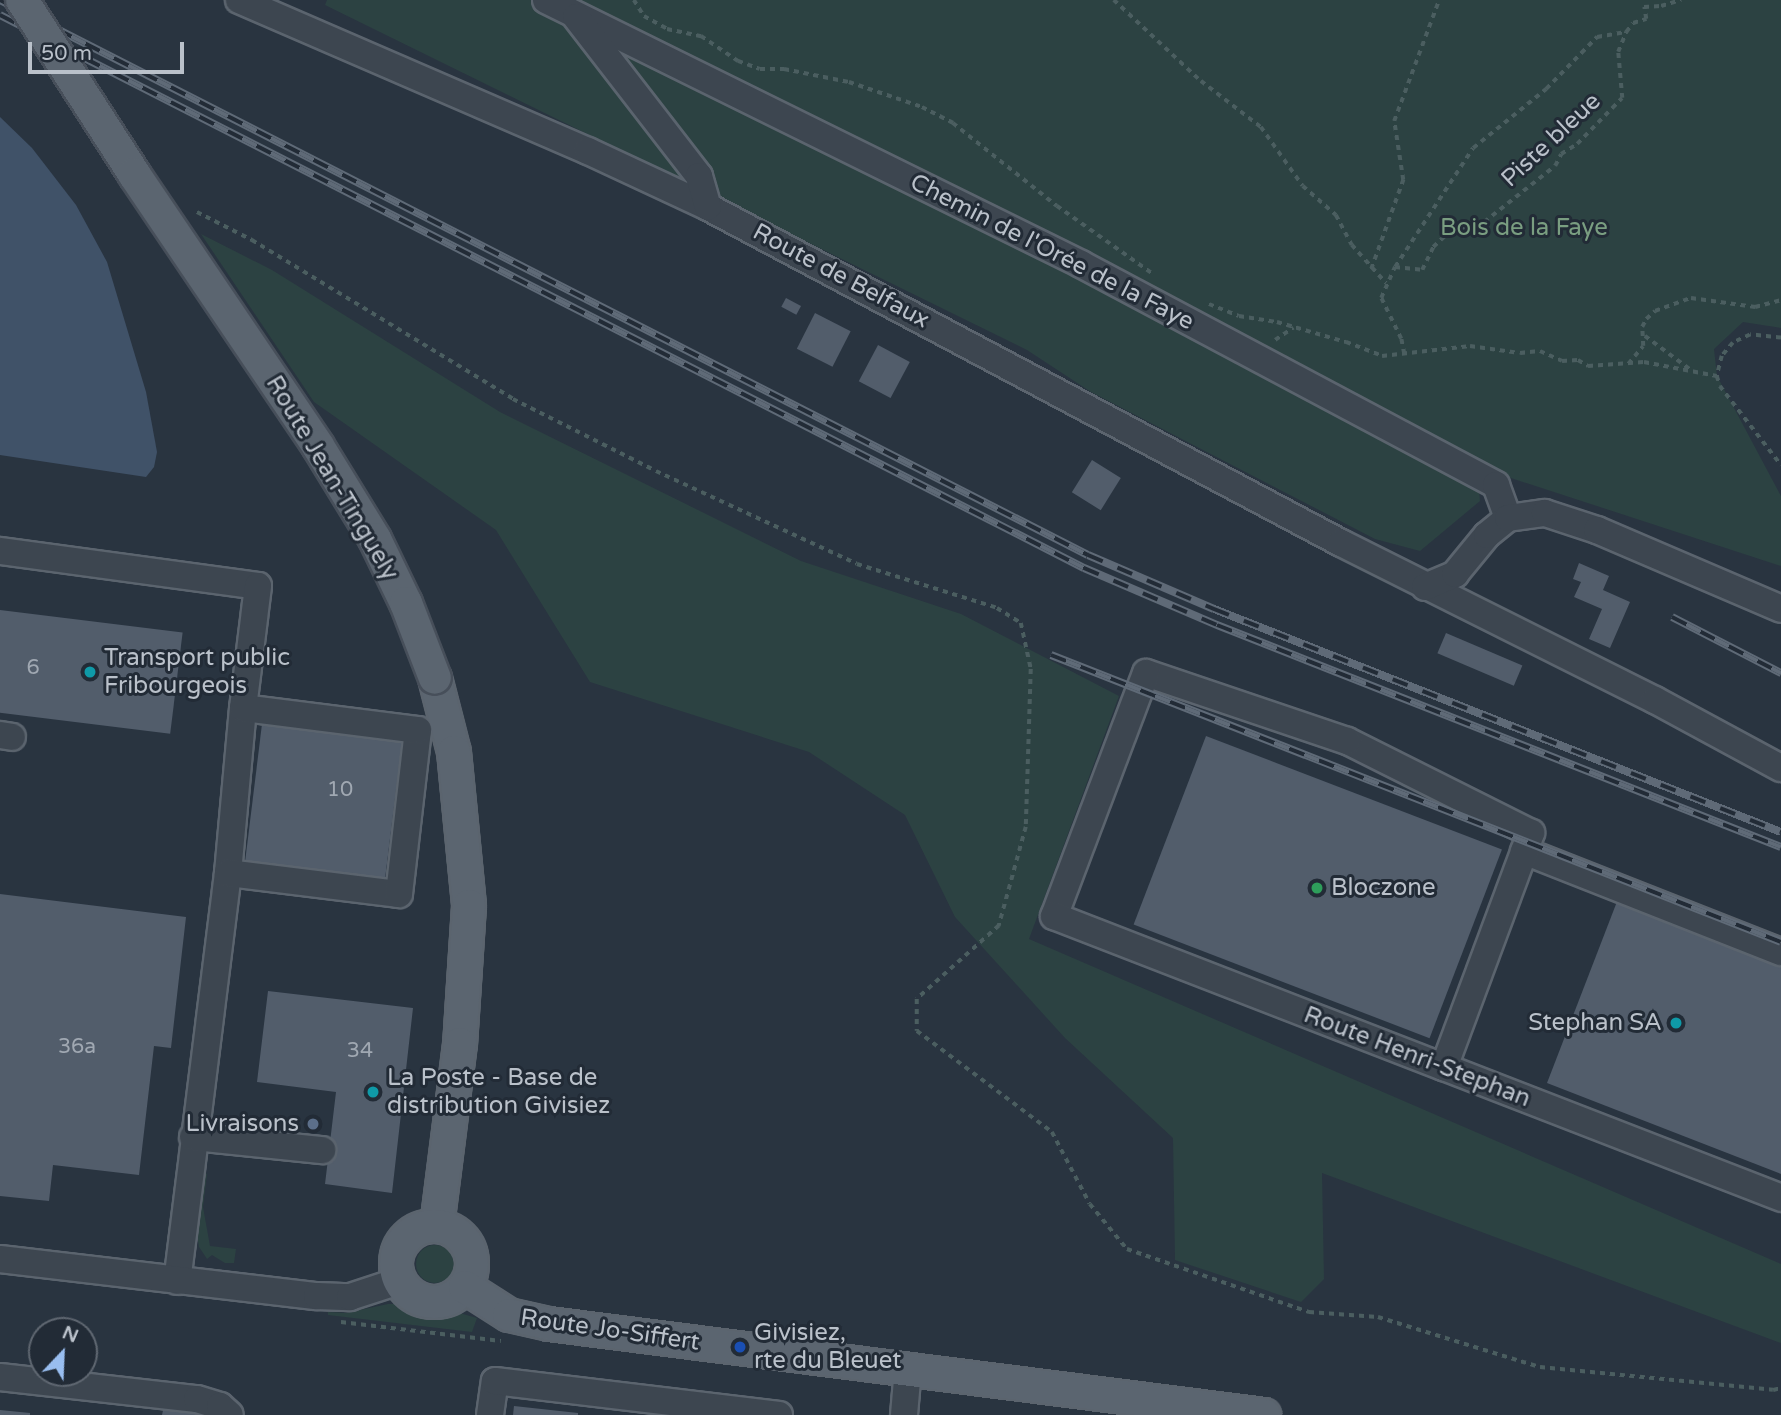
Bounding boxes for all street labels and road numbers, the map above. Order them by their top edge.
street label: Piste bleue [1495,87,1607,193]
street label: Chemin de l'Orée de la Faye [905,168,1199,336]
street label: Route de Belfaux [748,217,934,335]
street label: Route Jean-Tinguely [260,371,404,585]
street label: Route Henri-Stephan [1300,1000,1534,1114]
street label: Route Jo-Siffert [519,1303,701,1357]

